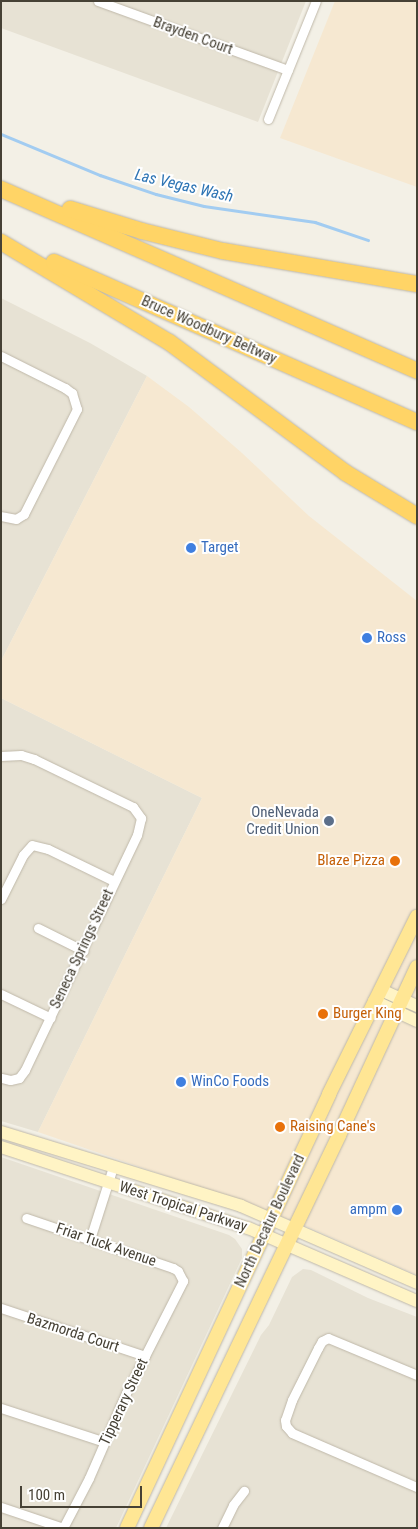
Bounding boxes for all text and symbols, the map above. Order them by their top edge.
street label: Brayden Court [151,13,235,59]
water label: Las Vegas Wash [133,165,235,207]
street label: Bruce Woodbury Beltway [139,292,279,368]
place label: Target [201,539,238,557]
marker: Target [185,542,197,554]
place label: Ross [377,629,406,647]
marker: Ross [361,632,373,644]
place label: OneNevada Credit Union [246,803,319,838]
marker: OneNevada Credit Union [323,815,335,827]
place label: Blaze Pizza [317,852,385,870]
marker: Blaze Pizza [389,855,401,867]
street label: Seneca Springs Street [46,886,118,1012]
place label: Burger King [333,1005,402,1023]
marker: Burger King [317,1008,329,1020]
place label: WinCo Foods [191,1073,269,1091]
marker: WinCo Foods [175,1076,187,1088]
place label: Raising Cane's [290,1118,376,1136]
marker: Raising Cane's [274,1121,286,1133]
street label: North Decatur Boulevard [231,1151,309,1291]
street label: West Tropical Parkway [117,1178,249,1236]
place label: ampm [350,1201,387,1219]
marker: ampm [391,1204,403,1216]
street label: Friar Tuck Avenue [53,1219,159,1271]
street label: Bazmorda Court [25,1310,121,1356]
street label: Tipperary Street [96,1356,152,1448]
scale bar [22,1476,145,1508]
text: 100 m [28,1486,65,1504]

